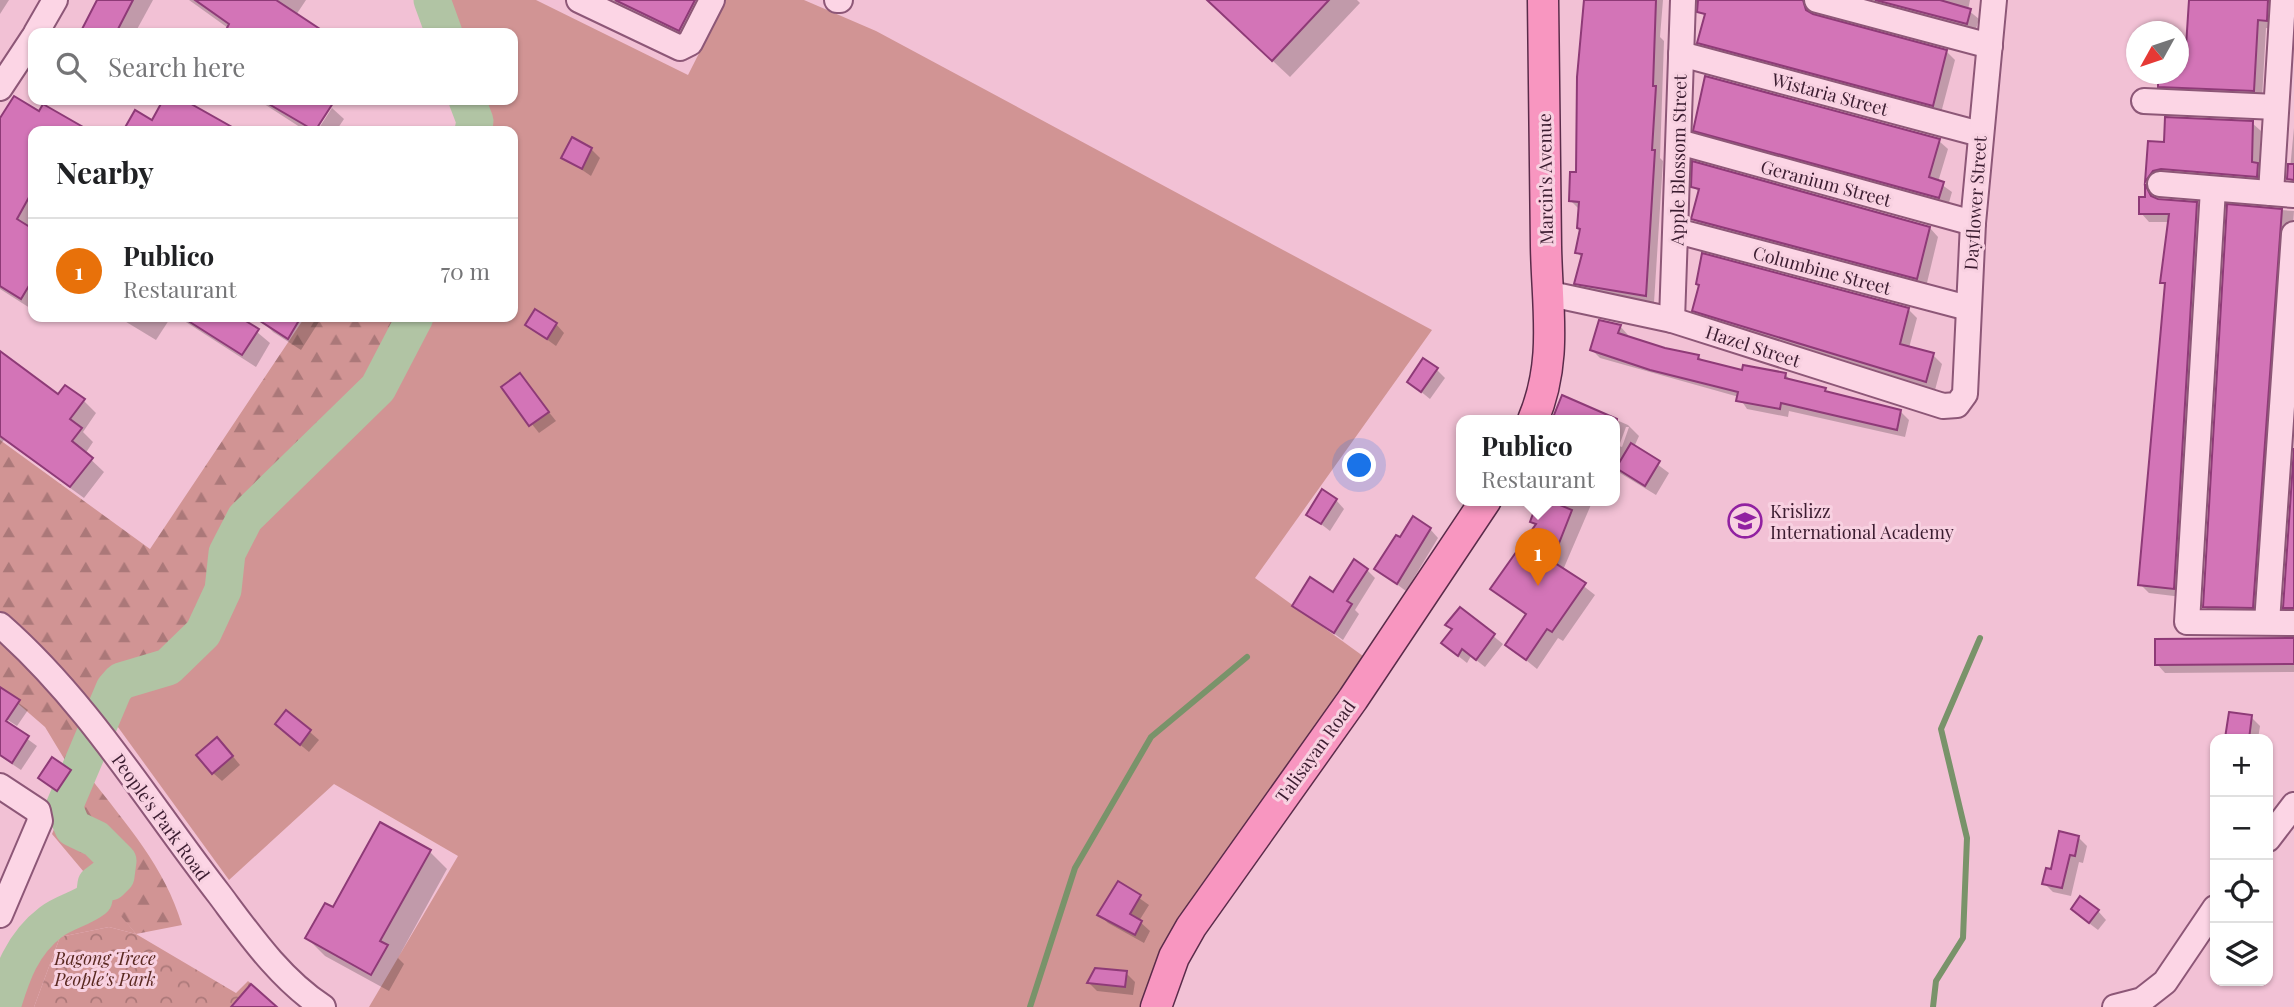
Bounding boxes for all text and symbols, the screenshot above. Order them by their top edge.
north arrow [2126,21,2189,84]
search box [28,28,518,105]
icon: search [52,48,90,86]
text: Search here [108,49,245,84]
street label: Wistaria Street [1768,67,1891,121]
street label: Apple Blossom Street [1664,73,1692,247]
street label: Marcin's Avenue [1532,113,1558,245]
street label: Dayflower Street [1958,134,1992,271]
text: Nearby [56,152,154,192]
street label: Geranium Street [1758,154,1894,212]
text: Publico [123,238,214,273]
street label: Columbine Street [1750,240,1894,300]
text: 1 [75,255,83,286]
text: 70 m [441,255,490,286]
text: Restaurant [123,273,236,304]
street label: Hazel Street [1703,319,1804,373]
popup [1456,415,1620,506]
text: Publico [1481,428,1573,463]
your location [1342,448,1376,482]
text: Restaurant [1481,463,1595,494]
place label: Krislizz International Academy [1770,499,1954,544]
school or university icon: Krislizz International Academy [1726,502,1764,540]
pin: 1 [1515,528,1561,586]
street label: Talisayan Road [1270,694,1361,807]
map controls [2210,734,2273,986]
button: + [2210,734,2273,797]
street label: People's Park Road [107,749,216,886]
button: − [2210,797,2273,860]
button: locate [2210,860,2273,923]
button: layers [2210,923,2273,986]
park label: Bagong Trece People's Park [53,946,156,991]

